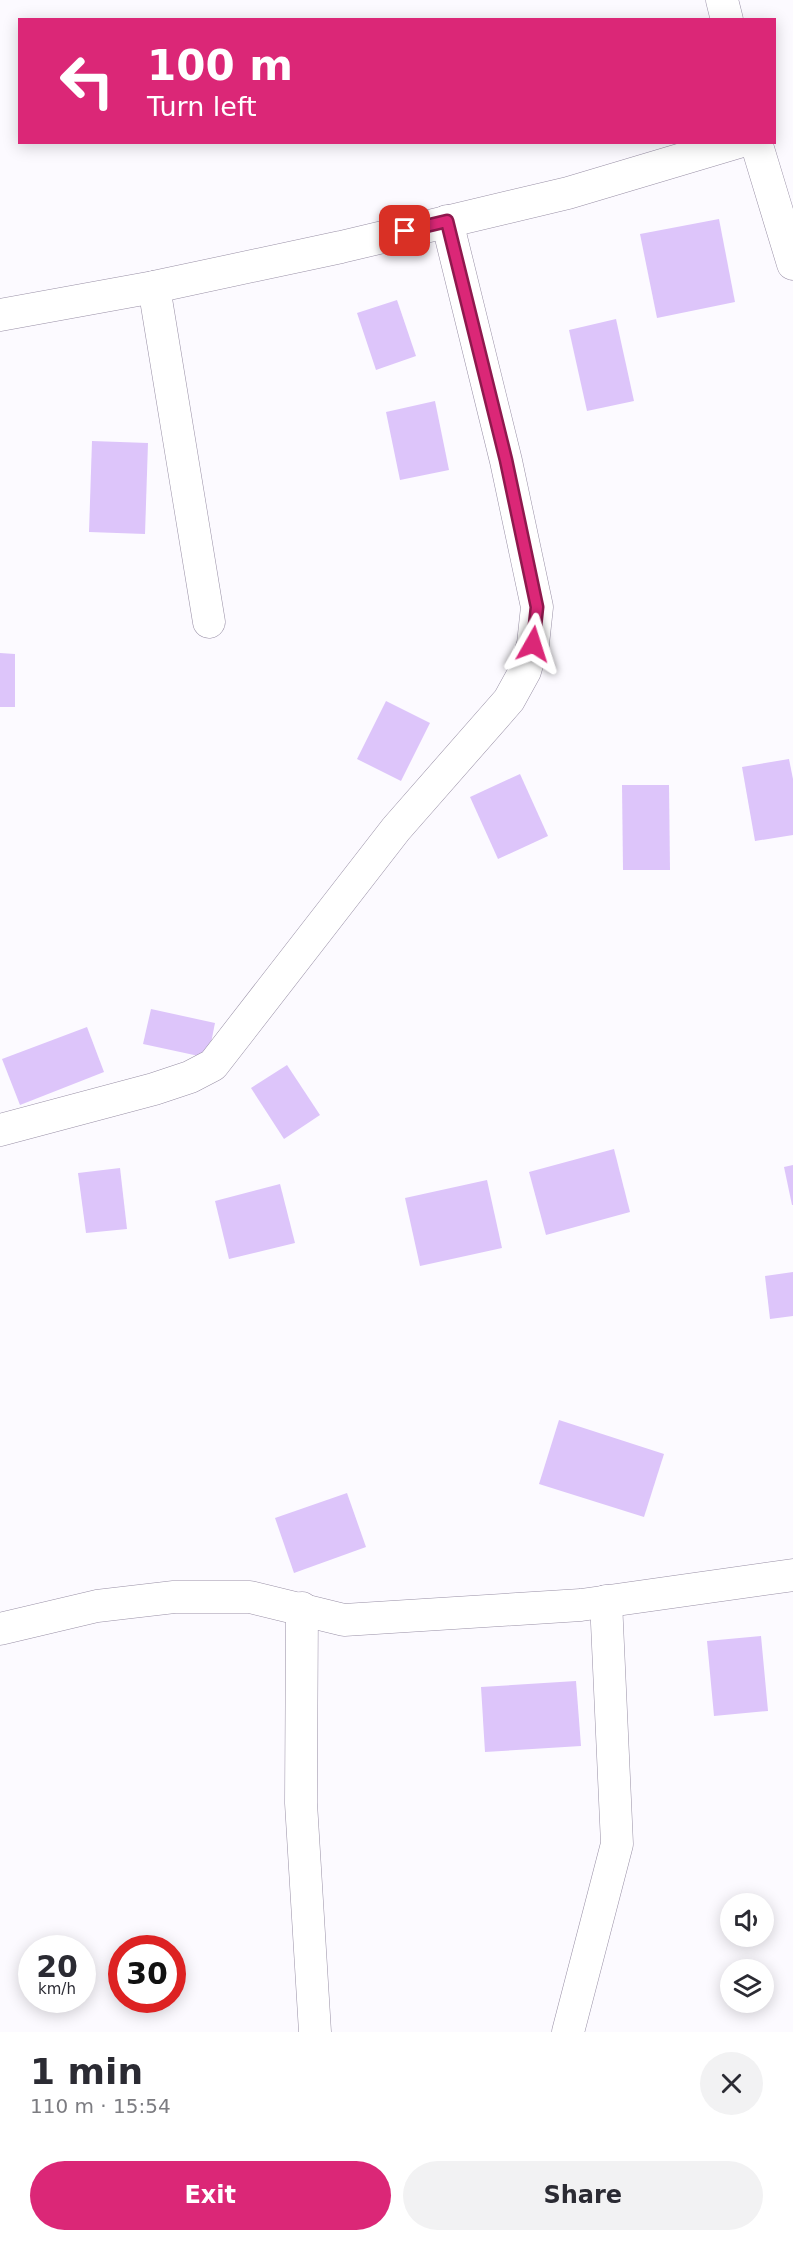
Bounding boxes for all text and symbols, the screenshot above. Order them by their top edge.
text: 100 m [147,41,293,90]
icon: left [48,42,126,120]
text: Turn left [147,91,257,122]
pin [379,205,430,256]
icon: arrive [388,214,421,247]
position arrow [501,612,565,676]
map controls [720,1893,774,2013]
button: sound [720,1893,774,1947]
speed limit sign: 30 [108,1935,186,2013]
text: 20 [36,1949,78,1984]
button: layers [720,1959,774,2013]
text: km/h [38,1980,76,1998]
text: 1 min [30,2051,143,2092]
button: close [700,2052,763,2115]
text: 110 m · 15:54 [30,2094,171,2118]
button: Exit [30,2161,391,2230]
button: Share [403,2161,763,2230]

